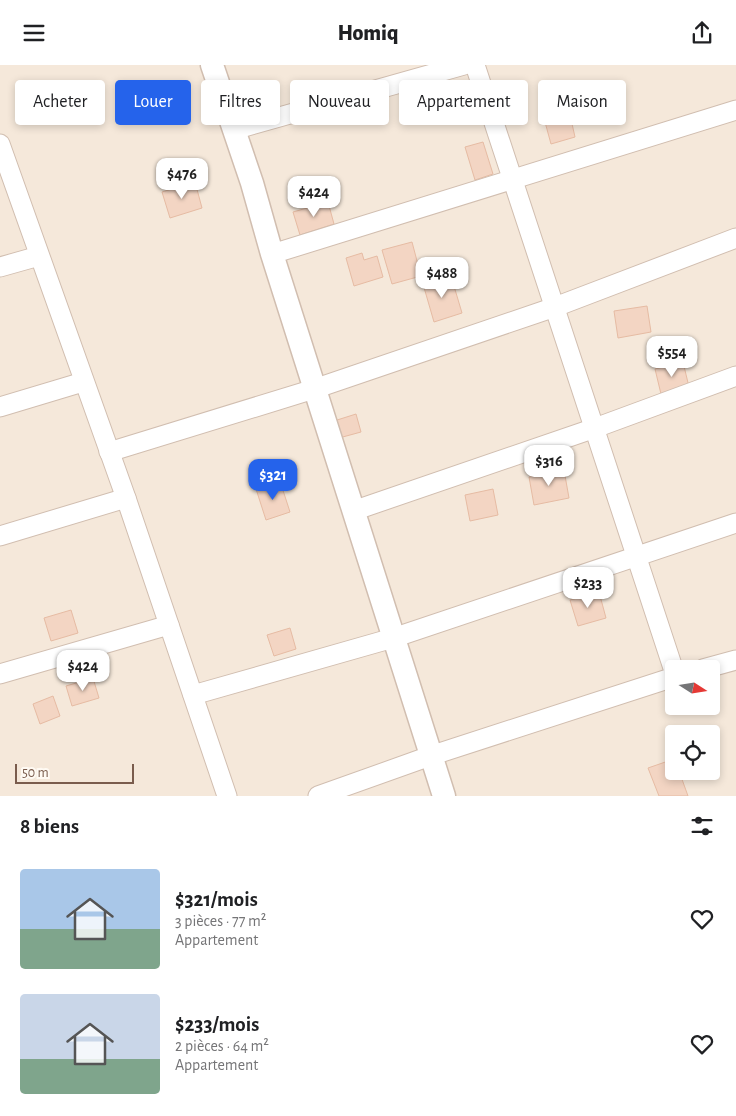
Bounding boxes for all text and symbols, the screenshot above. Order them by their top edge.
icon: menu [20,19,48,47]
icon: share [688,19,716,47]
text: Homiq [337,22,399,44]
chip: Acheter [15,80,105,125]
chip: Louer [115,80,191,125]
chip: Filtres [201,80,280,125]
chip: Nouveau [290,80,389,125]
chip: Appartement [399,80,528,125]
chip: Maison [538,80,626,125]
pin: $476 [152,157,212,200]
text: $476 [167,166,197,182]
pin: $424 [284,175,344,218]
text: $424 [299,184,329,200]
pin: $488 [412,257,472,299]
text: $488 [426,265,458,281]
pin: $554 [642,335,702,378]
text: $554 [657,344,687,360]
pin: $316 [519,445,579,487]
text: $316 [535,453,563,469]
pin: $321 [243,459,303,501]
text: $321 [259,467,287,483]
pin: $233 [558,567,618,609]
text: $233 [574,575,602,591]
pin: $424 [53,649,113,692]
text: $424 [68,658,98,674]
north arrow [665,660,720,715]
map controls [665,660,720,780]
button: locate [665,725,720,780]
scale bar [15,761,134,784]
text: 50 m [22,766,49,780]
icon: filters [688,812,716,840]
text: 8 biens [20,816,79,837]
icon: home [60,889,120,949]
text: $321/mois [175,889,258,910]
icon: heart [688,905,716,933]
text: 3 pièces · 77 m² [175,913,266,929]
text: Appartement [175,932,258,948]
icon: home [60,1014,120,1074]
text: $233/mois [175,1014,259,1035]
icon: heart [688,1030,716,1058]
text: 2 pièces · 64 m² [175,1038,269,1054]
text: Appartement [175,1057,258,1073]

